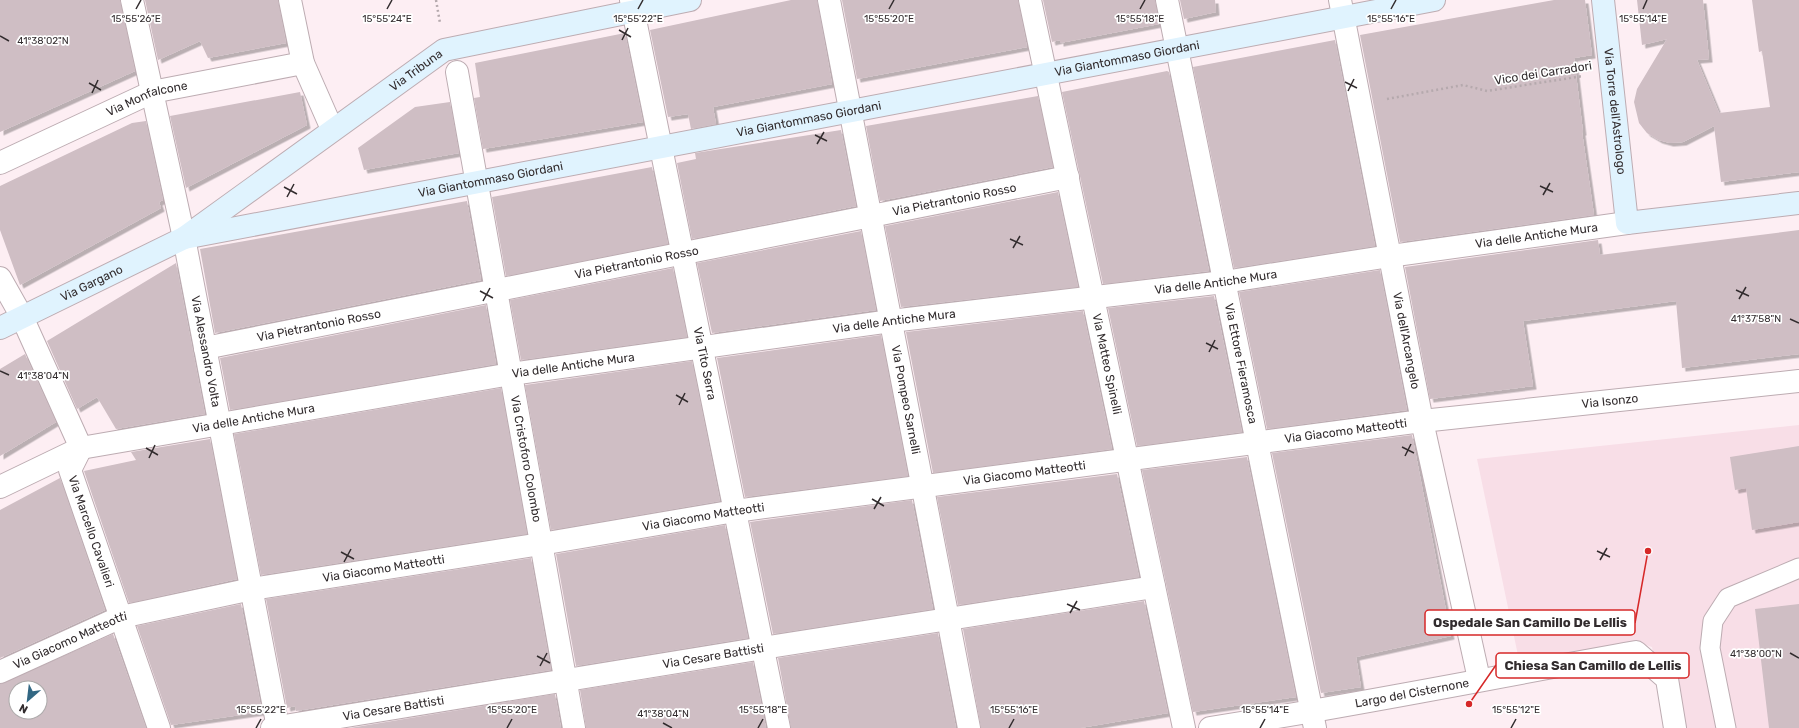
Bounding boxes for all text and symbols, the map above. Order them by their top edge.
text: 15°55'26"E [111,13,161,25]
text: 15°55'24"E [362,13,412,25]
text: 15°55'22"E [613,13,663,25]
text: 15°55'20"E [864,13,914,25]
text: 15°55'18"E [1116,13,1164,25]
text: 15°55'16"E [1367,13,1415,25]
text: 15°55'14"E [1619,13,1667,25]
text: 41°38'02"N [17,35,69,47]
street label: Via Giantommaso Giordani [1053,38,1201,79]
street label: Via Tribuna [387,47,445,94]
street label: Via Torre dell'Astrologo [1601,47,1629,175]
street label: Vico dei Carradori [1493,58,1593,88]
street label: Via Monfalcone [104,78,189,119]
street label: Via Giantommaso Giordani [735,98,882,140]
street label: Via Giantommaso Giordani [417,159,564,200]
street label: Via Pietrantonio Rosso [891,180,1018,219]
street label: Via delle Antiche Mura [1474,220,1599,251]
street label: Via Pietrantonio Rosso [573,243,700,282]
street label: Via Gargano [58,262,125,304]
street label: Via delle Antiche Mura [1154,267,1278,297]
street label: Via dell'Arcangelo [1390,291,1423,390]
street label: Via Alessandro Volta [188,294,223,408]
street label: Via Ettore Fieramosca [1222,302,1260,425]
street label: Via Pietrantonio Rosso [256,306,382,345]
street label: Via delle Antiche Mura [832,306,956,336]
street label: Via Matteo Spinelli [1090,312,1124,416]
text: 41°37'58"N [1731,313,1781,325]
street label: Via Tito Serra [691,326,719,401]
street label: Via Pompeo Sarnelli [889,344,923,455]
street label: Via delle Antiche Mura [511,350,635,381]
text: 41°38'04"N [17,370,69,382]
street label: Via Isonzo [1581,391,1639,411]
street label: Via Cristoforo Colombo [508,394,544,523]
street label: Via delle Antiche Mura [191,401,316,436]
street label: Via Giacomo Matteotti [1284,416,1408,446]
street label: Via Giacomo Matteotti [962,458,1087,488]
street label: Via Marcello Cavalieri [65,474,117,589]
street label: Via Giacomo Matteotti [641,500,765,534]
street label: Via Giacomo Matteotti [321,552,446,585]
street label: Via Giacomo Matteotti [11,609,128,672]
callout: Ospedale San Camillo De Lellis [1425,610,1635,635]
text: Ospedale San Camillo De Lellis [1433,615,1627,630]
street label: Via Cesare Battisti [661,641,765,671]
text: 41°38'00"N [1730,648,1782,660]
callout: Chiesa San Camillo de Lellis [1496,653,1689,678]
text: Chiesa San Camillo de Lellis [1504,658,1682,673]
street label: Largo del Cisternone [1354,676,1470,710]
north arrow [8,680,48,720]
street label: Via Cesare Battisti [342,693,445,723]
text: N [17,701,30,716]
text: 15°55'22"E [236,704,286,716]
text: 15°55'20"E [487,704,537,716]
text: 15°55'18"E [739,704,787,716]
text: 15°55'16"E [990,704,1038,716]
text: 15°55'14"E [1241,704,1289,716]
text: 15°55'12"E [1492,704,1540,716]
text: 41°38'04"N [637,708,689,720]

